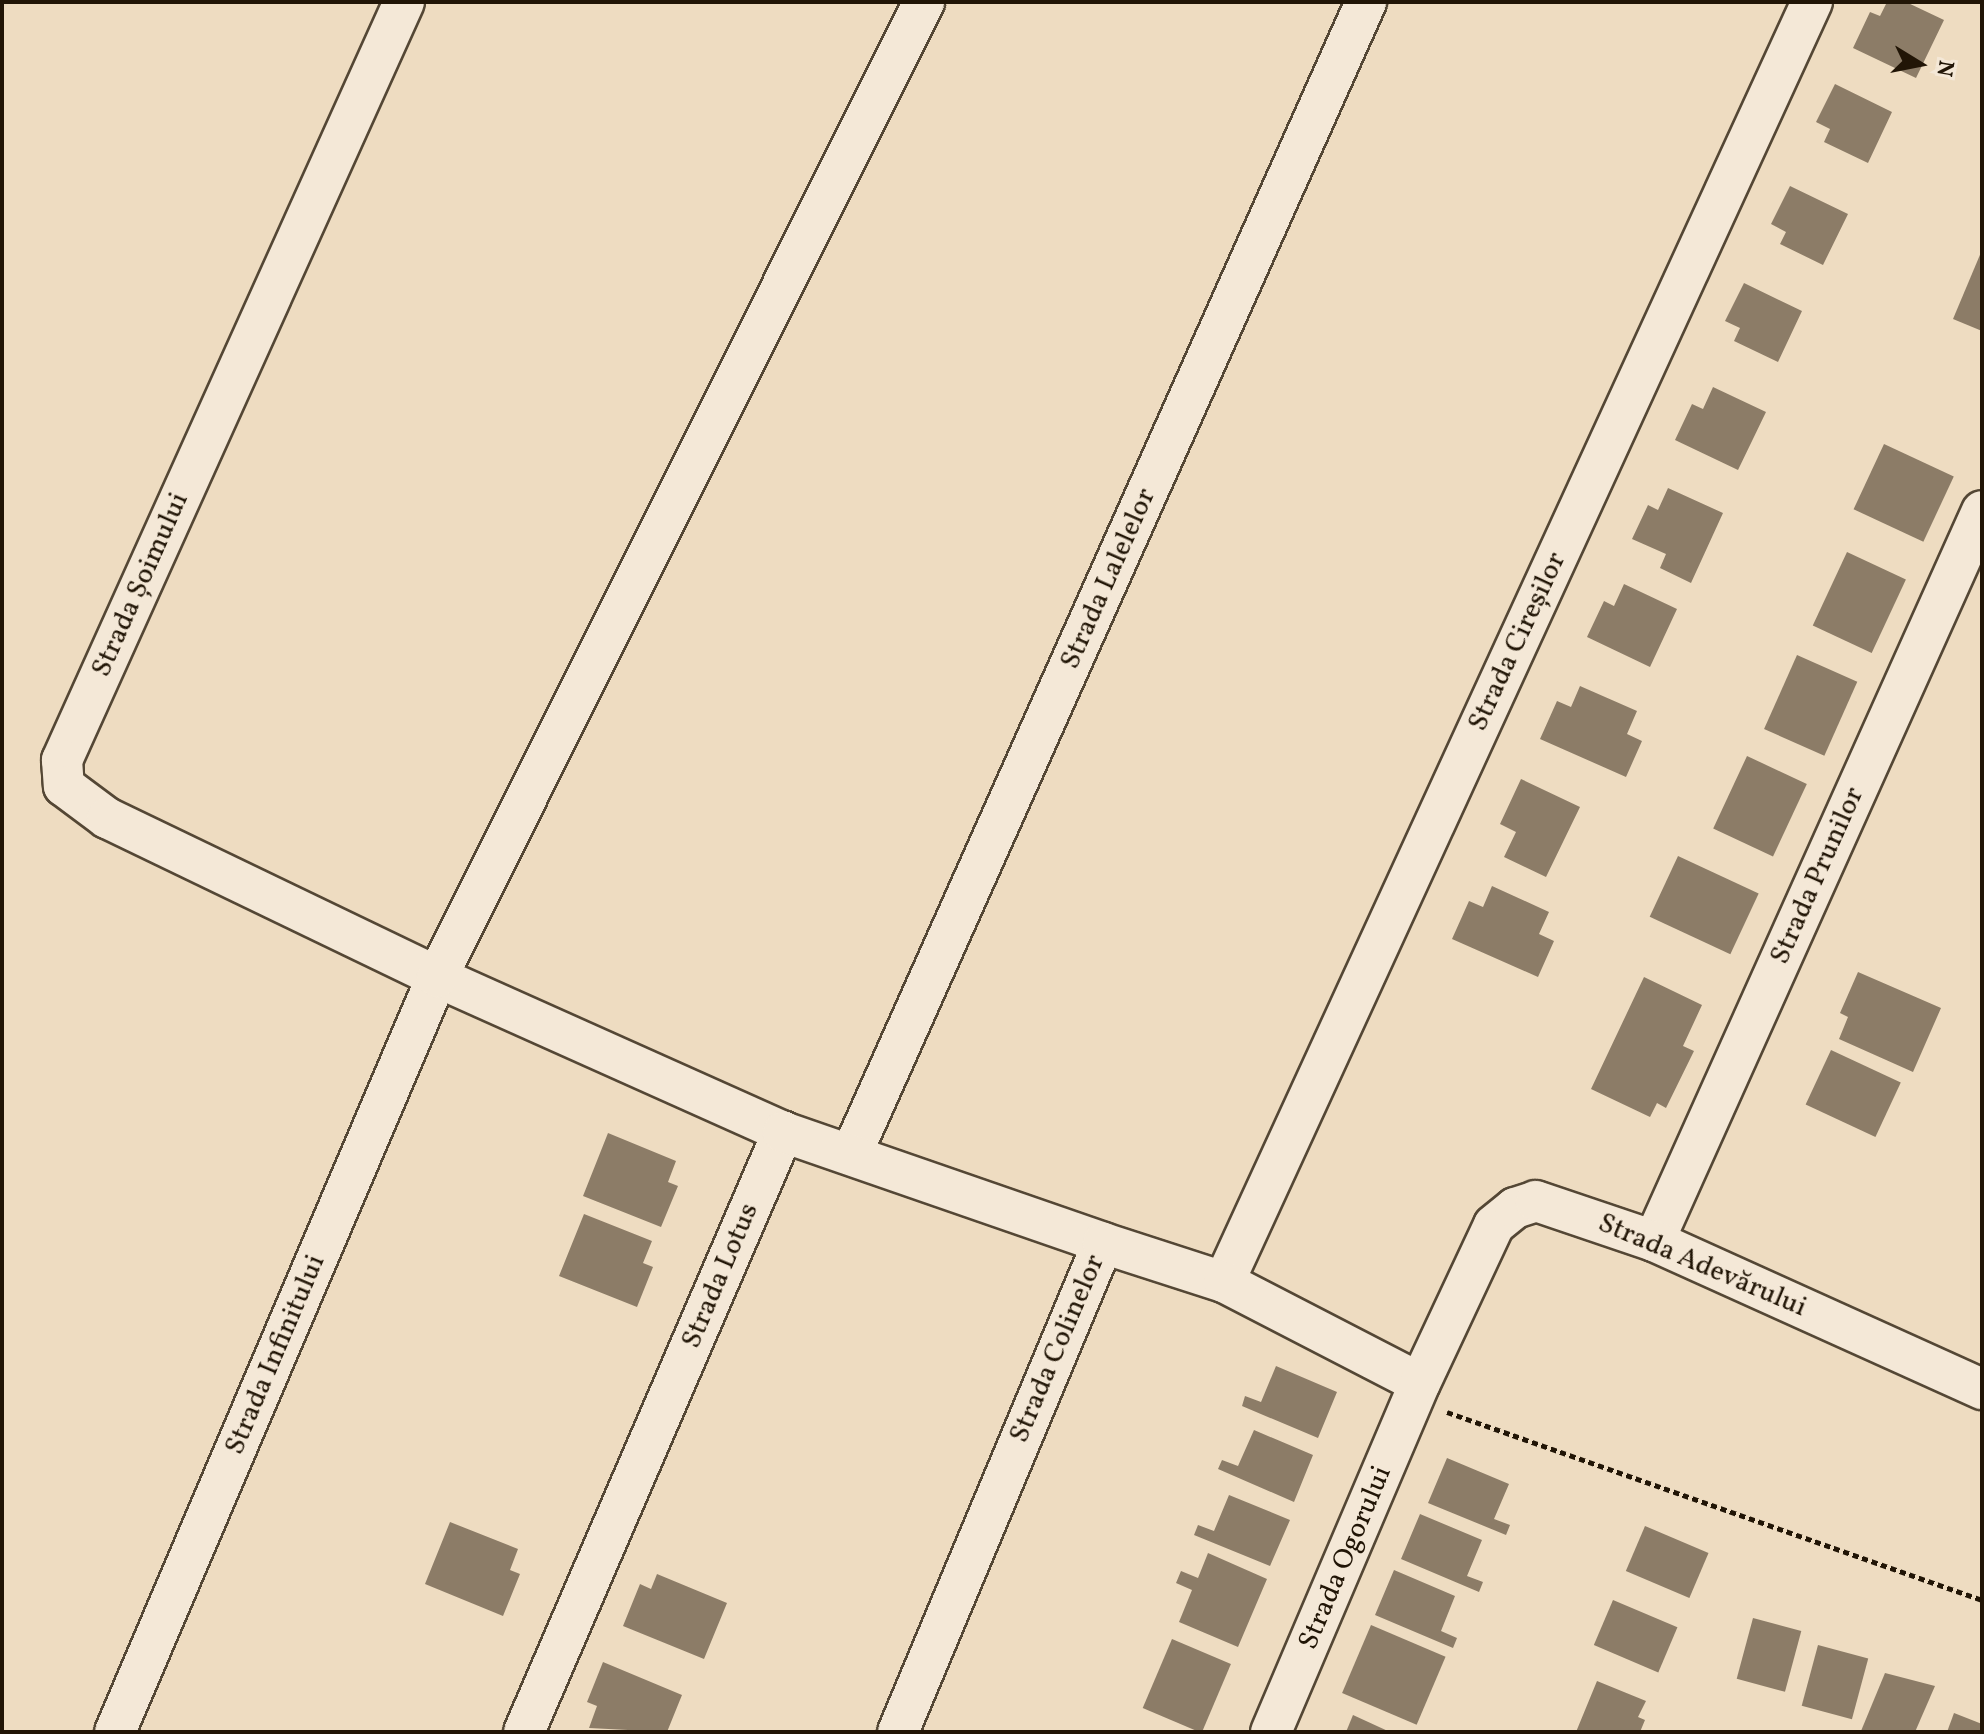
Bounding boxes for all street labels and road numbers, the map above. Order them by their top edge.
street label: Strada Lalelelor [1054,483,1164,675]
street label: Strada Șoimului [85,488,197,682]
street label: Strada Cireșilor [1462,547,1574,737]
street label: Strada Prunilor [1764,782,1872,970]
street label: Strada Lotus [675,1198,767,1354]
street label: Strada Adevărului [1593,1207,1811,1325]
street label: Strada Infinitului [219,1250,333,1460]
street label: Strada Colinelor [1003,1250,1113,1448]
street label: Strada Ogorului [1292,1461,1400,1655]

